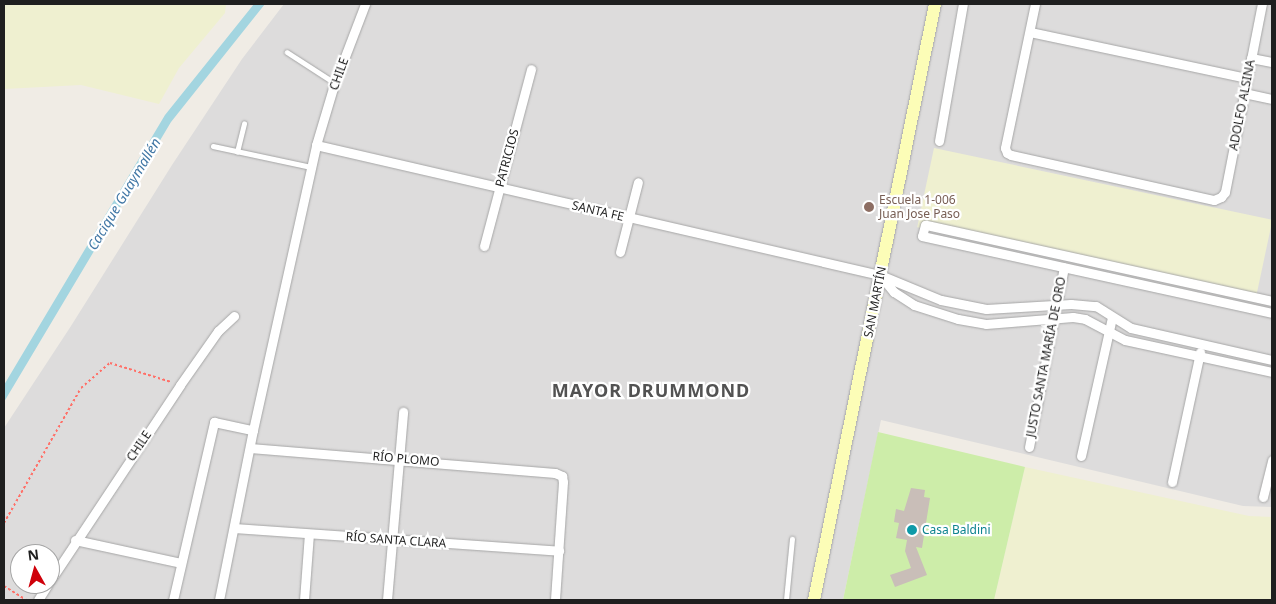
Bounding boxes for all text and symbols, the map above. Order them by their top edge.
street label: CHILE [327,56,351,92]
street label: ADOLFO ALSINA [1226,58,1258,152]
street label: PATRICIOS [492,127,522,189]
water label: Cacique Guaymallén [84,135,164,253]
place label: Escuela 1-006 Juan Jose Paso [879,193,960,221]
street label: SANTA FE [571,198,625,224]
marker: Escuela 1-006 Juan Jose Paso [863,201,875,213]
street label: SAN MARTÍN [861,265,889,339]
street label: JUSTO SANTA MARÍA DE ORO [1023,276,1069,438]
district label: MAYOR DRUMMOND [550,379,752,401]
street label: CHILE [124,428,154,464]
street label: RÍO PLOMO [372,449,440,469]
place label: Casa Baldini [922,523,991,537]
marker: Casa Baldini [906,524,918,536]
street label: RÍO SANTA CLARA [345,529,447,551]
north arrow [10,544,60,594]
text: N [26,544,40,565]

